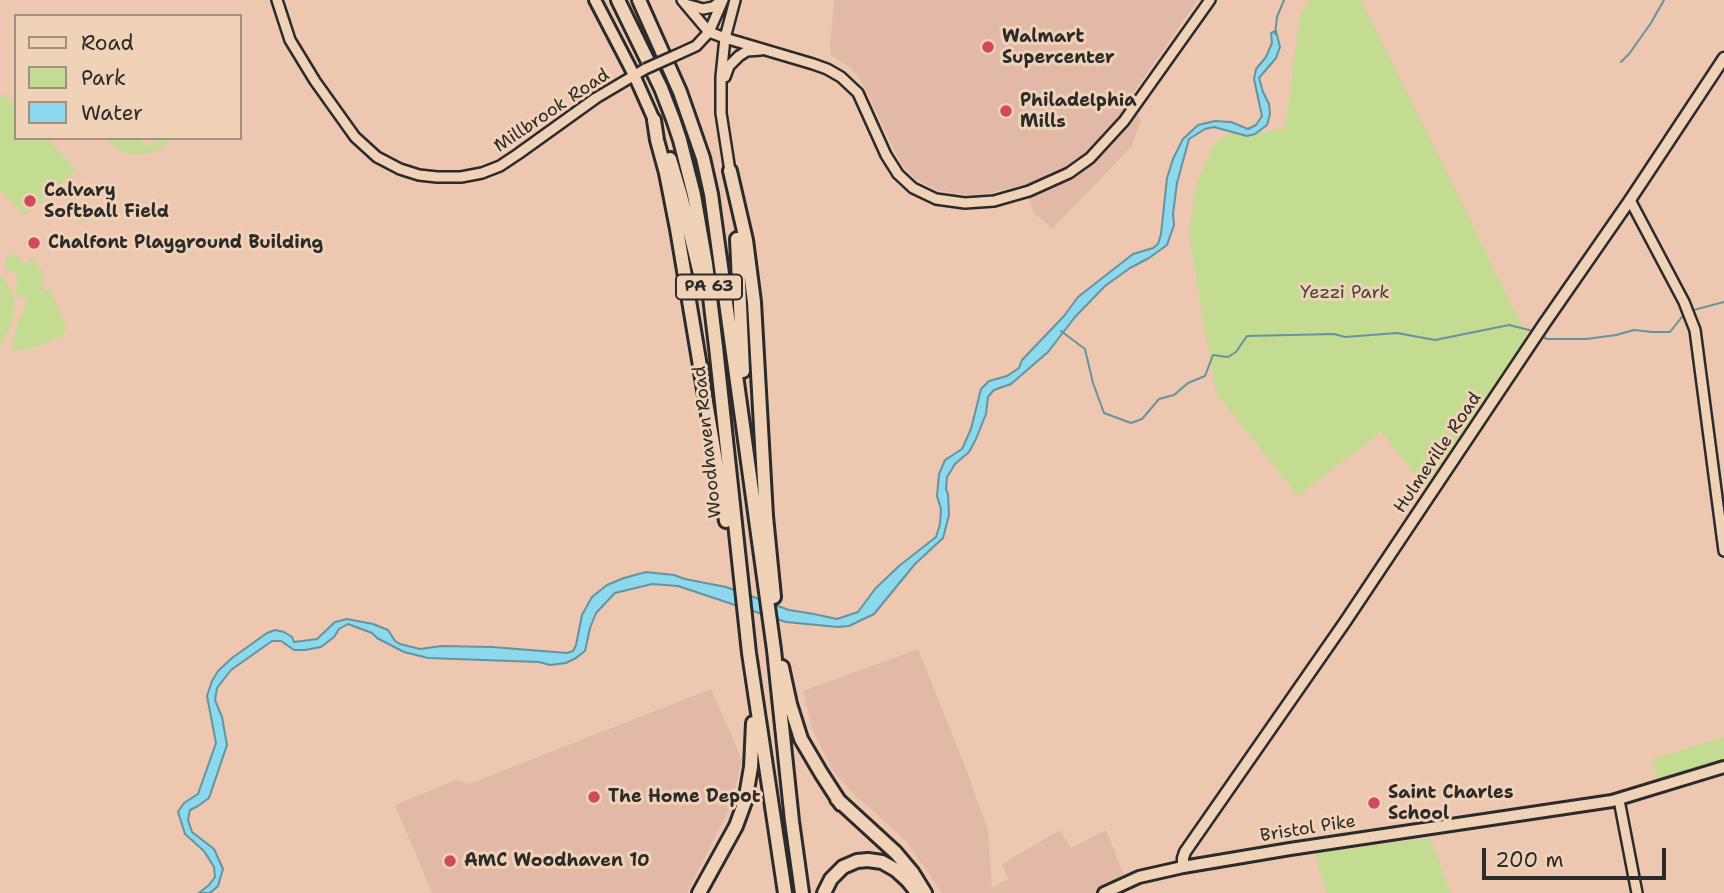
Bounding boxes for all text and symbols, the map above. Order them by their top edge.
legend [14,14,242,140]
place label: Walmart Supercenter [1002,26,1115,68]
text: Road [81,29,134,57]
marker: Walmart Supercenter [980,39,996,55]
text: Park [81,64,126,92]
street label: Millbrook Road [490,64,614,158]
place label: Philadelphia Mills [1020,90,1137,132]
text: Water [81,99,143,127]
marker: Philadelphia Mills [998,103,1014,119]
place label: Calvary Softball Field [44,180,169,222]
marker: Calvary Softball Field [22,193,38,209]
place label: Chalfont Playground Building [48,232,323,254]
marker: Chalfont Playground Building [26,235,42,251]
road number: PA 63 [676,274,742,300]
park label: Yezzi Park [1300,282,1390,304]
street label: Woodhaven Road [689,365,727,519]
street label: Hulmeville Road [1390,388,1486,518]
place label: Saint Charles School [1388,782,1513,824]
place label: The Home Depot [608,786,760,808]
marker: The Home Depot [586,789,602,805]
marker: Saint Charles School [1366,795,1382,811]
street label: Bristol Pike [1259,811,1357,847]
scale bar [1486,834,1670,878]
text: 200 m [1495,846,1564,874]
place label: AMC Woodhaven 10 [464,850,650,872]
marker: AMC Woodhaven 10 [442,853,458,869]

